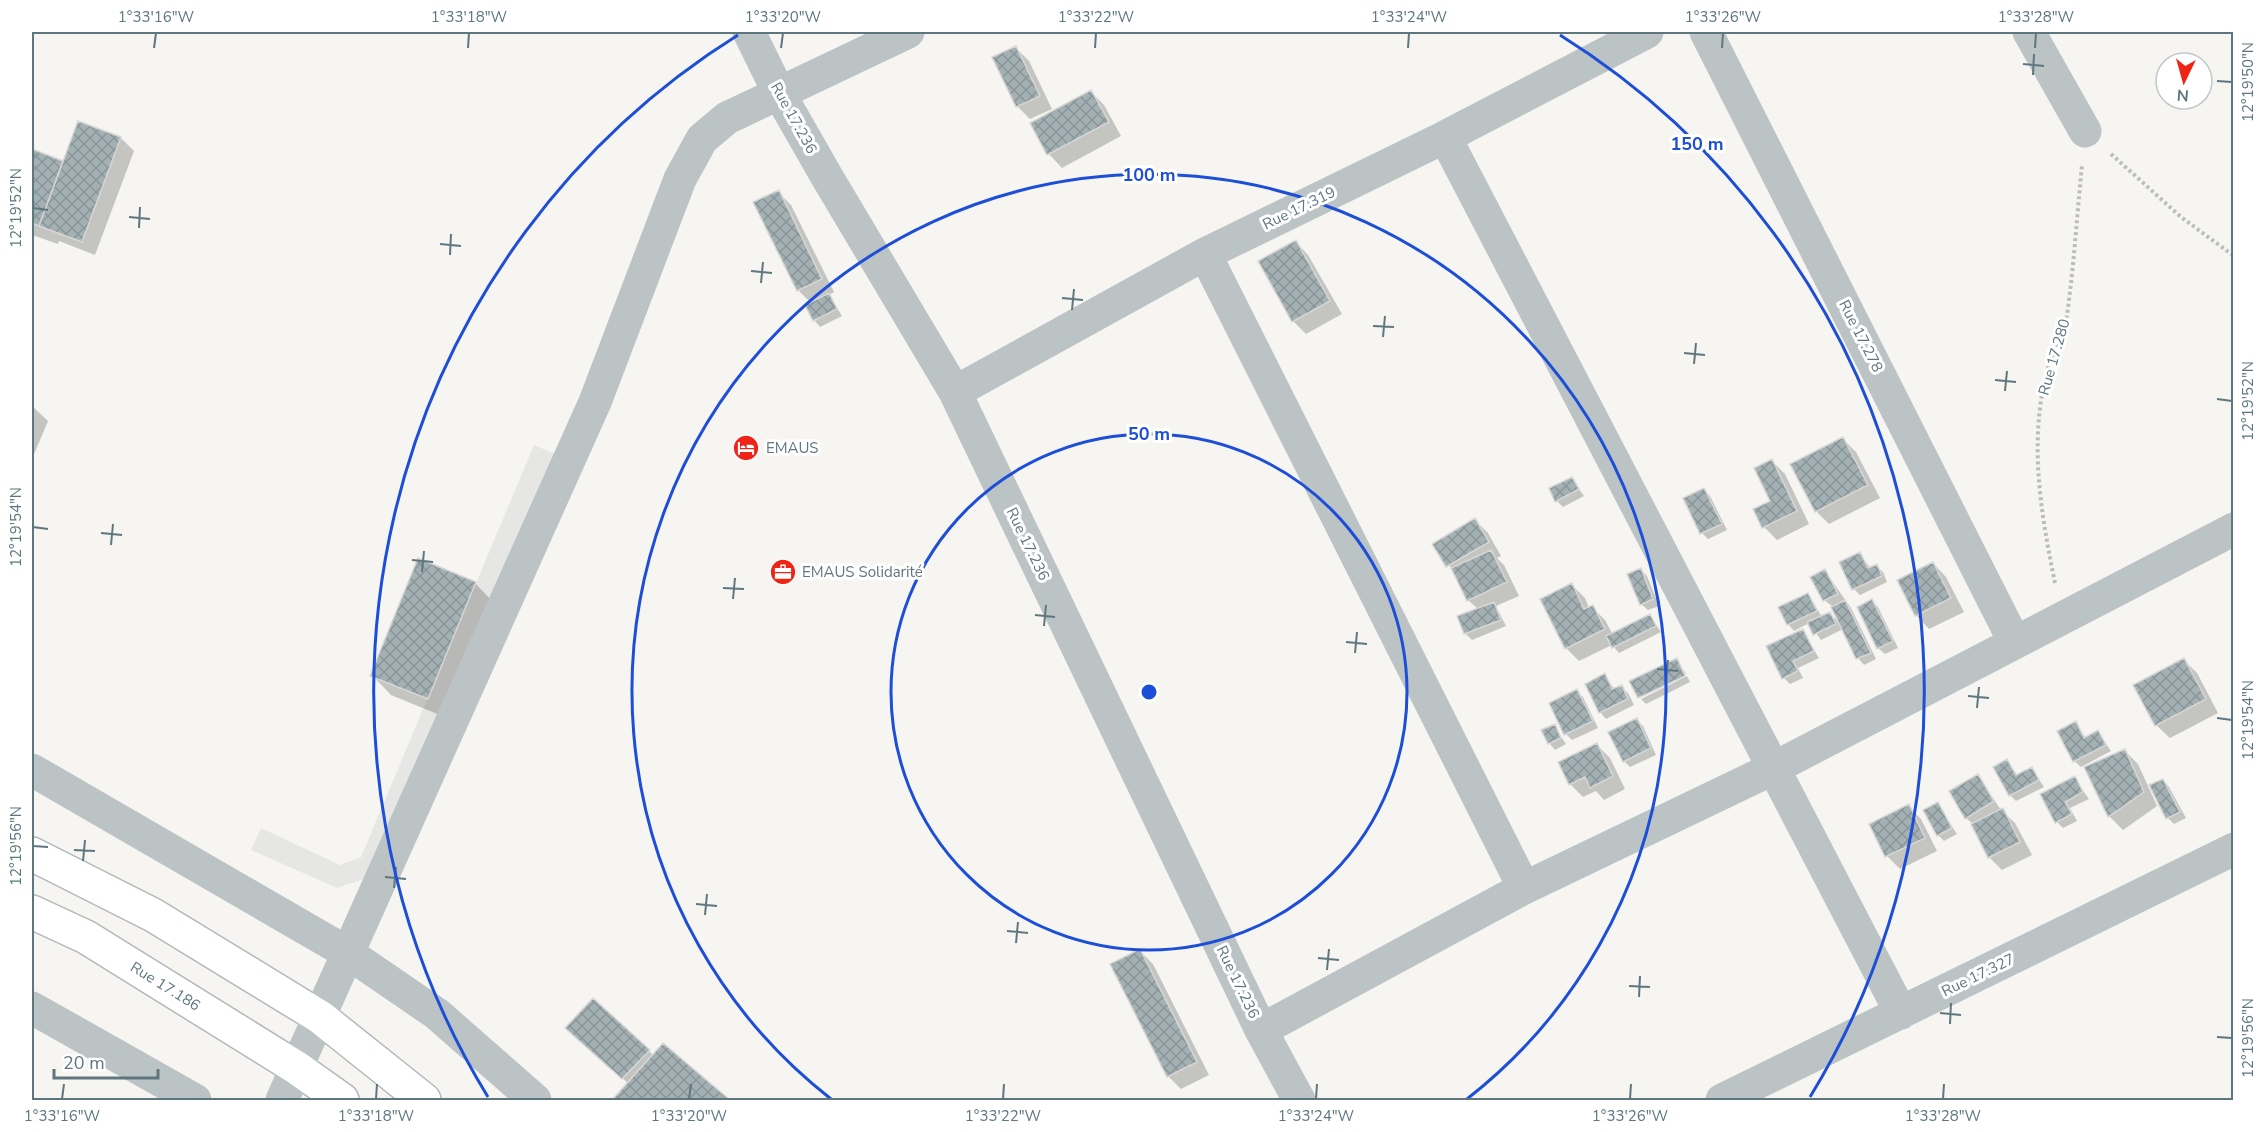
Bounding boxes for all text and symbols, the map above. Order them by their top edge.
text: 1°33'16"W [118,7,195,27]
text: 1°33'18"W [431,7,508,27]
text: 1°33'20"W [745,7,822,27]
text: 1°33'22"W [1058,7,1135,27]
text: 1°33'24"W [1371,7,1448,27]
text: 1°33'26"W [1685,7,1762,27]
text: 1°33'28"W [1998,7,2075,27]
text: 12°19'50"N [2238,42,2258,122]
north arrow [2154,51,2214,111]
street label: Rue 17.236 [766,79,822,157]
text: N [2176,83,2190,106]
text: 150 m [1670,132,1724,156]
text: 100 m [1122,163,1176,187]
text: 12°19'52"N [6,168,26,248]
street label: Rue 17.319 [1259,182,1339,234]
street label: Rue 17.278 [1834,296,1888,376]
street label: Rue 17.280 [2034,316,2074,398]
text: 12°19'52"N [2238,361,2258,441]
text: 50 m [1128,422,1170,446]
hotel icon: EMAUS [731,433,761,463]
place label: EMAUS [766,438,819,458]
text: 12°19'54"N [6,487,26,567]
street label: Rue 17.236 [1002,504,1054,584]
office icon: EMAUS Solidarité [768,557,798,587]
place label: EMAUS Solidarité [802,562,923,582]
text: 12°19'54"N [2238,680,2258,760]
centre of rings [1139,682,1159,702]
text: 12°19'56"N [6,806,26,886]
street label: Rue 17.236 [1212,942,1264,1022]
street label: Rue 17.327 [1938,949,2018,1001]
street label: Rue 17.186 [127,957,204,1016]
text: 12°19'56"N [2238,998,2258,1078]
scale bar [54,1042,158,1080]
text: 20 m [63,1051,105,1075]
text: 1°33'16"W [24,1106,101,1126]
text: 1°33'18"W [338,1106,415,1126]
text: 1°33'20"W [651,1106,728,1126]
text: 1°33'22"W [965,1106,1042,1126]
text: 1°33'24"W [1278,1106,1355,1126]
text: 1°33'26"W [1592,1106,1669,1126]
text: 1°33'28"W [1905,1106,1982,1126]

